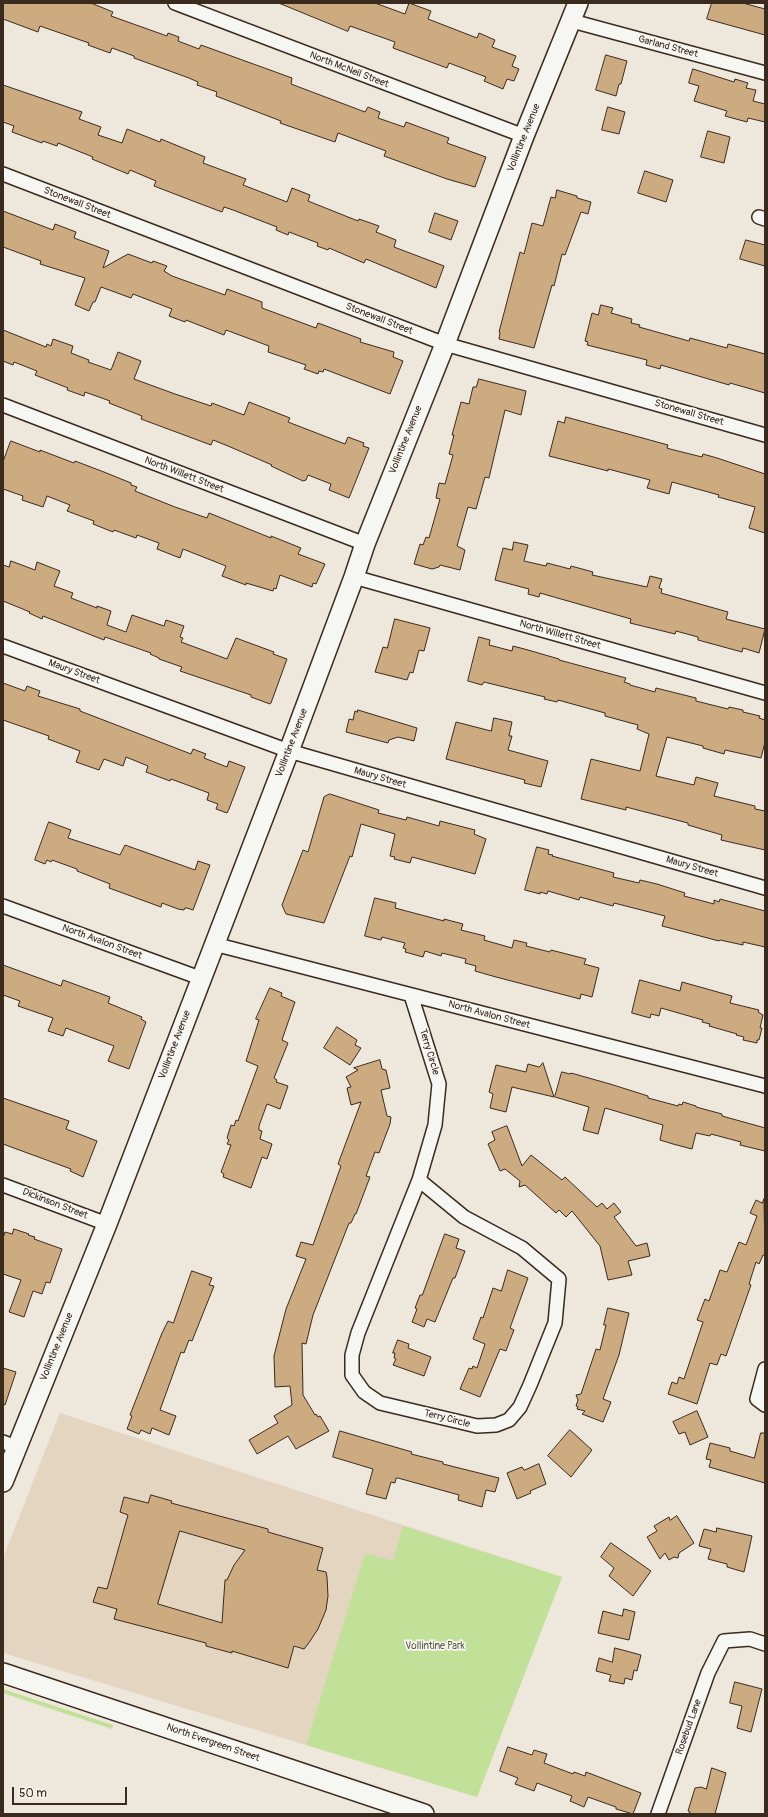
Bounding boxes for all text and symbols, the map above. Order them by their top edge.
street label: Garland Street [637,33,699,61]
street label: North McNeil Street [308,49,390,91]
street label: Vollintine Avenue [505,102,543,174]
street label: Stonewall Street [42,185,112,221]
street label: Stonewall Street [344,301,414,337]
street label: Stonewall Street [653,397,725,429]
street label: Vollintine Avenue [387,404,425,476]
street label: North Willett Street [143,454,225,496]
street label: North Willett Street [518,618,602,652]
street label: Maury Street [47,657,101,687]
street label: Vollintine Avenue [273,707,311,779]
street label: Maury Street [352,765,408,791]
street label: Maury Street [664,854,720,880]
street label: North Avalon Street [60,922,144,962]
street label: North Avalon Street [447,998,531,1032]
street label: Vollintine Avenue [156,1009,194,1081]
street label: Terry Circle [416,1028,442,1076]
street label: Dickinson Street [21,1186,89,1222]
street label: Vollintine Avenue [38,1311,76,1383]
street label: Terry Circle [423,1407,471,1431]
park label: Vollintine Park [405,1640,465,1652]
street label: Rosebud Lane [673,1698,705,1756]
street label: North Evergreen Street [165,1721,261,1765]
scale bar [14,1779,129,1805]
text: 50 m [19,1786,47,1801]

